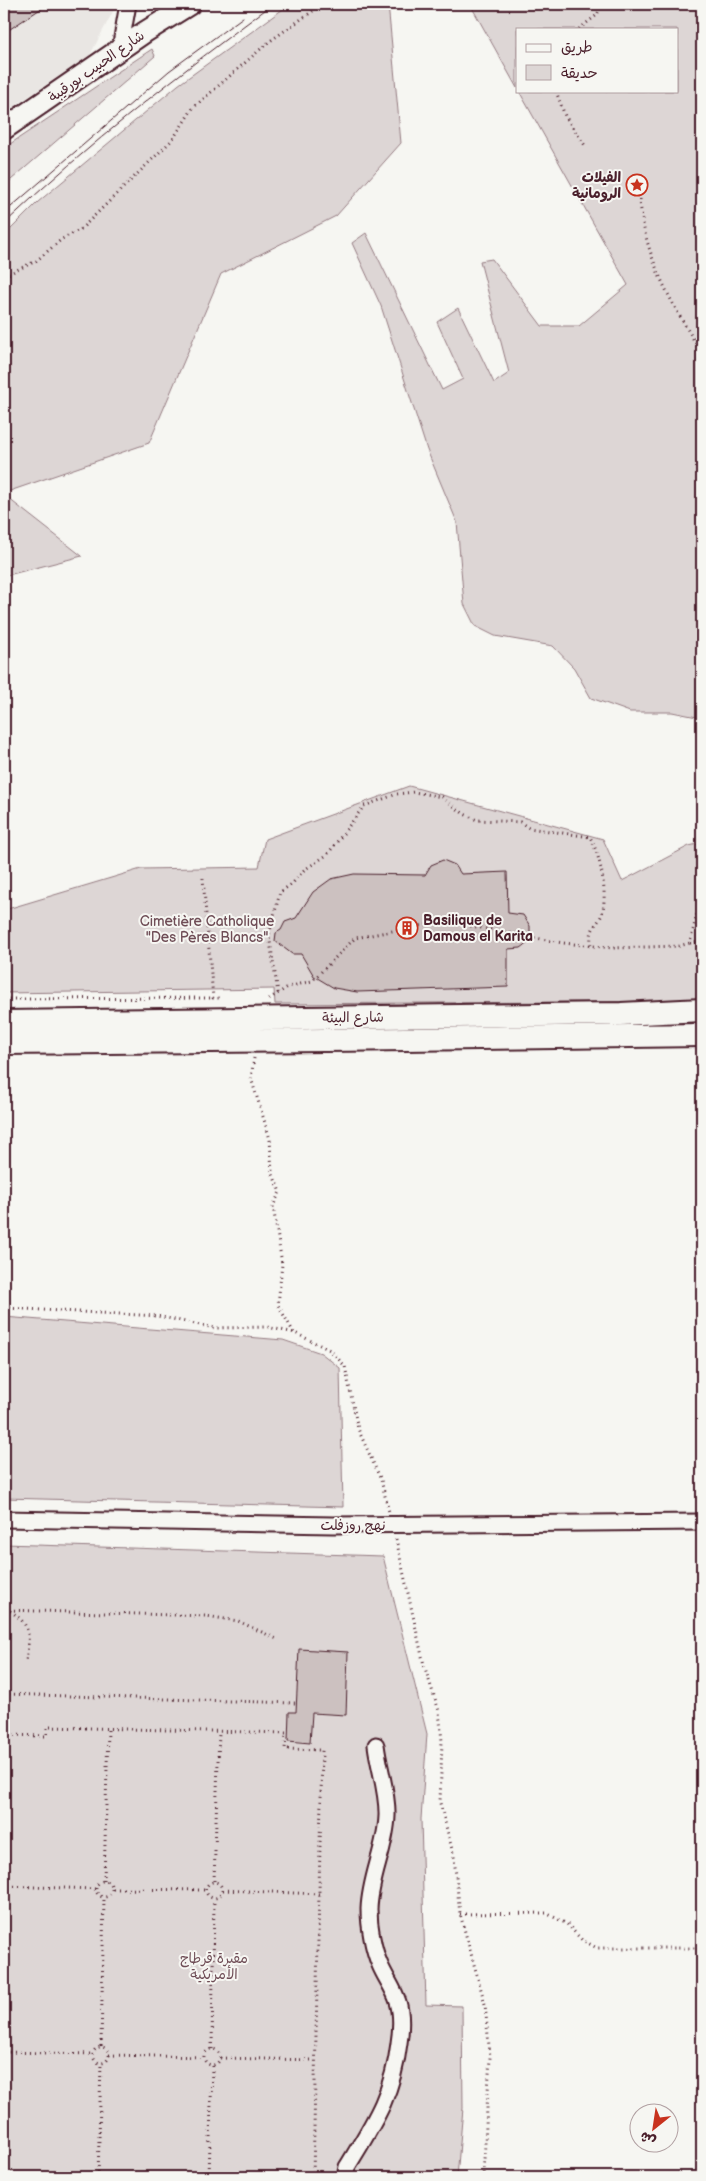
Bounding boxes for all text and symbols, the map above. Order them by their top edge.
street label: شارع الحبيب بورقيبة [45,27,148,107]
legend [516,28,678,92]
text: طريق [561,38,593,57]
text: حديقة [561,64,598,83]
place label: الفيلات الرومانية [572,169,621,202]
place icon: الفيلات الرومانية [625,173,649,197]
place label: Basilique de Damous el Karita [423,912,533,945]
park label: Cimetière Catholique "Des Pères Blancs" [140,913,274,946]
building icon: Basilique de Damous el Karita [395,916,419,940]
street label: شارع البيئة [322,1008,384,1028]
street label: نهج روزفلت [320,1517,386,1535]
park label: مقبرة قرطاج الأمريكية [180,1950,248,1983]
north arrow [628,2104,678,2154]
text: ش [637,2128,659,2150]

